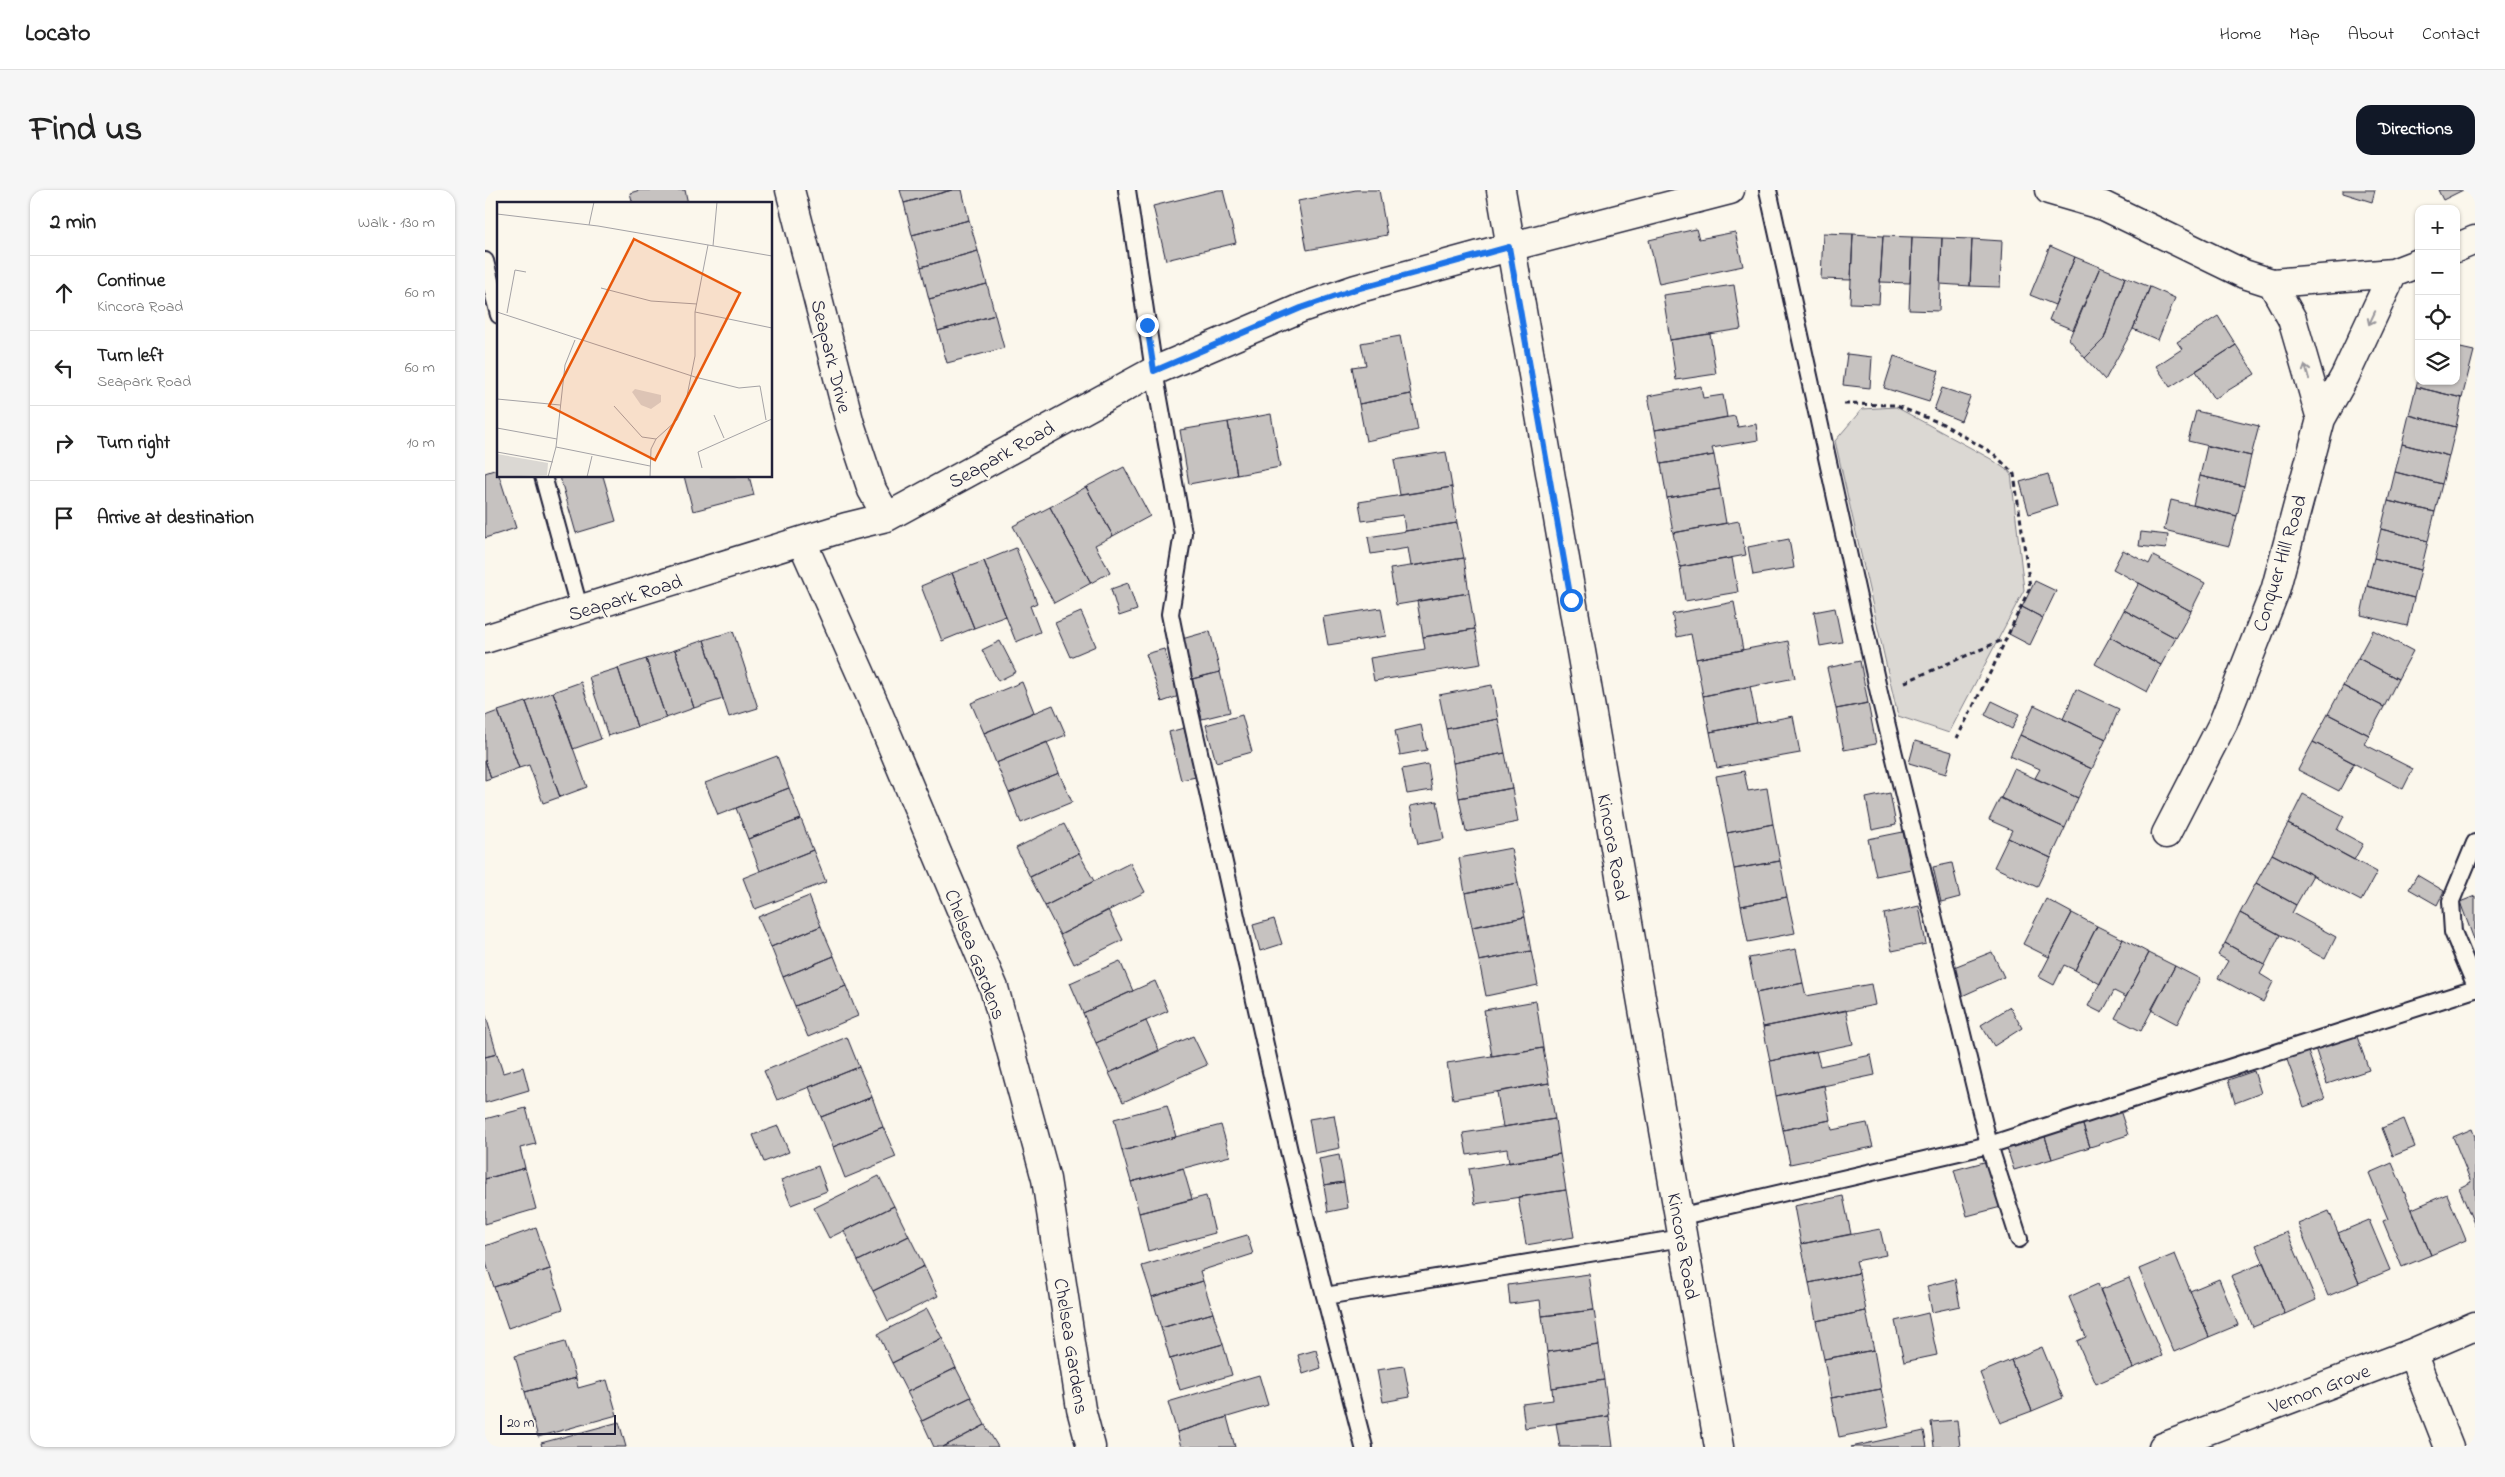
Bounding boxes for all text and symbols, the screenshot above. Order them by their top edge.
text: Locato [25,17,91,52]
text: Home [2220,22,2261,48]
text: Map [2289,22,2320,48]
text: About [2348,22,2394,48]
text: Contact [2422,22,2480,48]
text: Find us [30,105,142,156]
button: Directions [2356,105,2475,155]
inset map [497,202,773,478]
map controls [2415,205,2460,385]
button: + [2415,205,2460,250]
text: 2 min [50,208,96,238]
text: Walk · 130 m [358,211,435,235]
button: − [2415,250,2460,295]
text: Continue [97,268,165,295]
icon: ahead [50,279,78,307]
text: 60 m [405,281,435,305]
text: Kincora Road [97,295,183,319]
button: locate [2415,295,2460,340]
street label: Seapark Drive [801,297,858,416]
one-way arrow [2367,310,2377,325]
route end [1136,314,1159,337]
button: layers [2415,340,2460,385]
text: Turn left [97,343,164,370]
icon: left [50,354,78,382]
text: 60 m [405,356,435,380]
one-way arrow [2302,365,2312,381]
text: Seapark Road [97,370,191,394]
street label: Seapark Road [944,415,1061,497]
icon: right [50,429,78,457]
text: Turn right [97,430,170,457]
text: 10 m [407,431,435,455]
street label: Conquer Hill Road [2247,492,2316,636]
icon: arrive [50,504,78,532]
text: Arrive at destination [97,505,254,532]
street label: Seapark Road [565,568,686,630]
route start [1560,589,1583,612]
street label: Kincora Road [1588,792,1635,903]
street label: Chelsea Gardens [935,886,1012,1024]
street label: Kincora Road [1658,1191,1705,1302]
street label: Chelsea Gardens [1044,1276,1095,1417]
street label: Vernon Grove [2264,1358,2375,1423]
scale bar [500,1412,616,1435]
text: 20 m [507,1413,534,1434]

